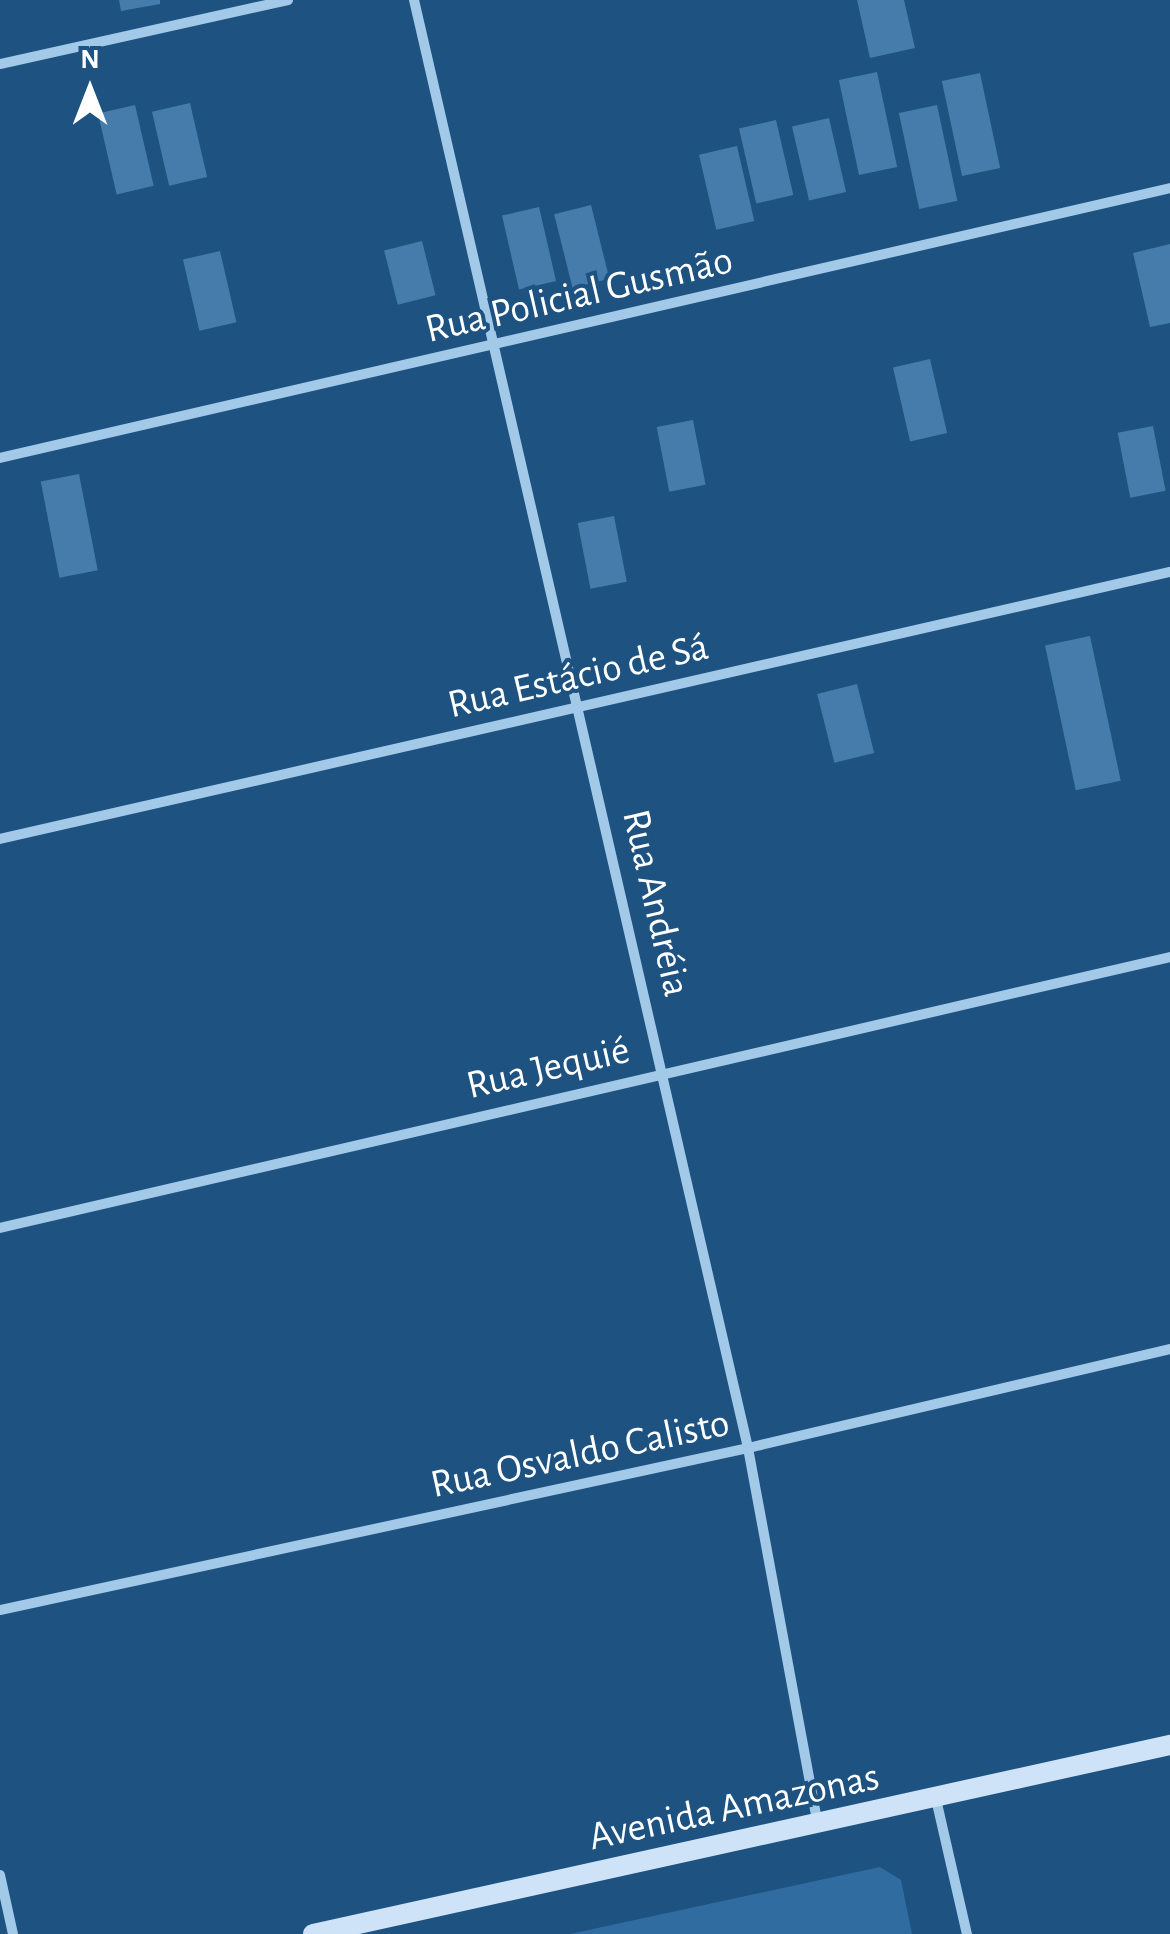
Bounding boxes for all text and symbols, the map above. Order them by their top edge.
north arrow [40,40,140,140]
text: N [80,46,100,74]
street label: Rua Policial Gusmão [421,236,737,354]
street label: Rua Estácio de Sá [443,623,713,729]
street label: Rua Andréia [611,805,701,1001]
street label: Rua Jequié [462,1026,634,1110]
street label: Rua Osvaldo Calisto [426,1399,734,1509]
street label: Avenida Amazonas [584,1753,884,1861]

